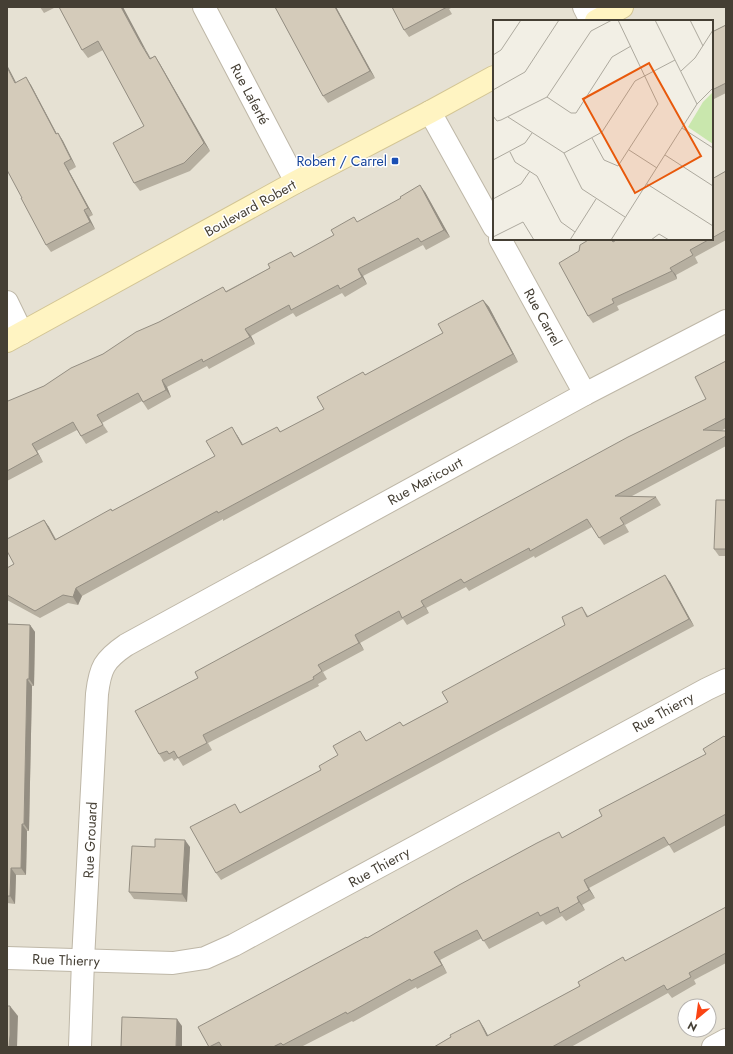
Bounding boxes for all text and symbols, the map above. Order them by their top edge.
inset map [493,20,713,240]
street label: Rue Laferté [226,60,274,128]
place label: Robert / Carrel [296,151,387,171]
marker: Robert / Carrel [390,156,400,166]
street label: Boulevard Robert [201,174,300,241]
street label: Rue Carrel [519,285,567,349]
street label: Rue Maricourt [384,452,467,510]
street label: Rue Thierry [629,686,698,737]
street label: Rue Grouard [78,801,102,879]
street label: Rue Thierry [345,841,414,892]
street label: Rue Thierry [32,949,101,971]
north arrow [677,998,717,1038]
text: N [684,1018,700,1036]

